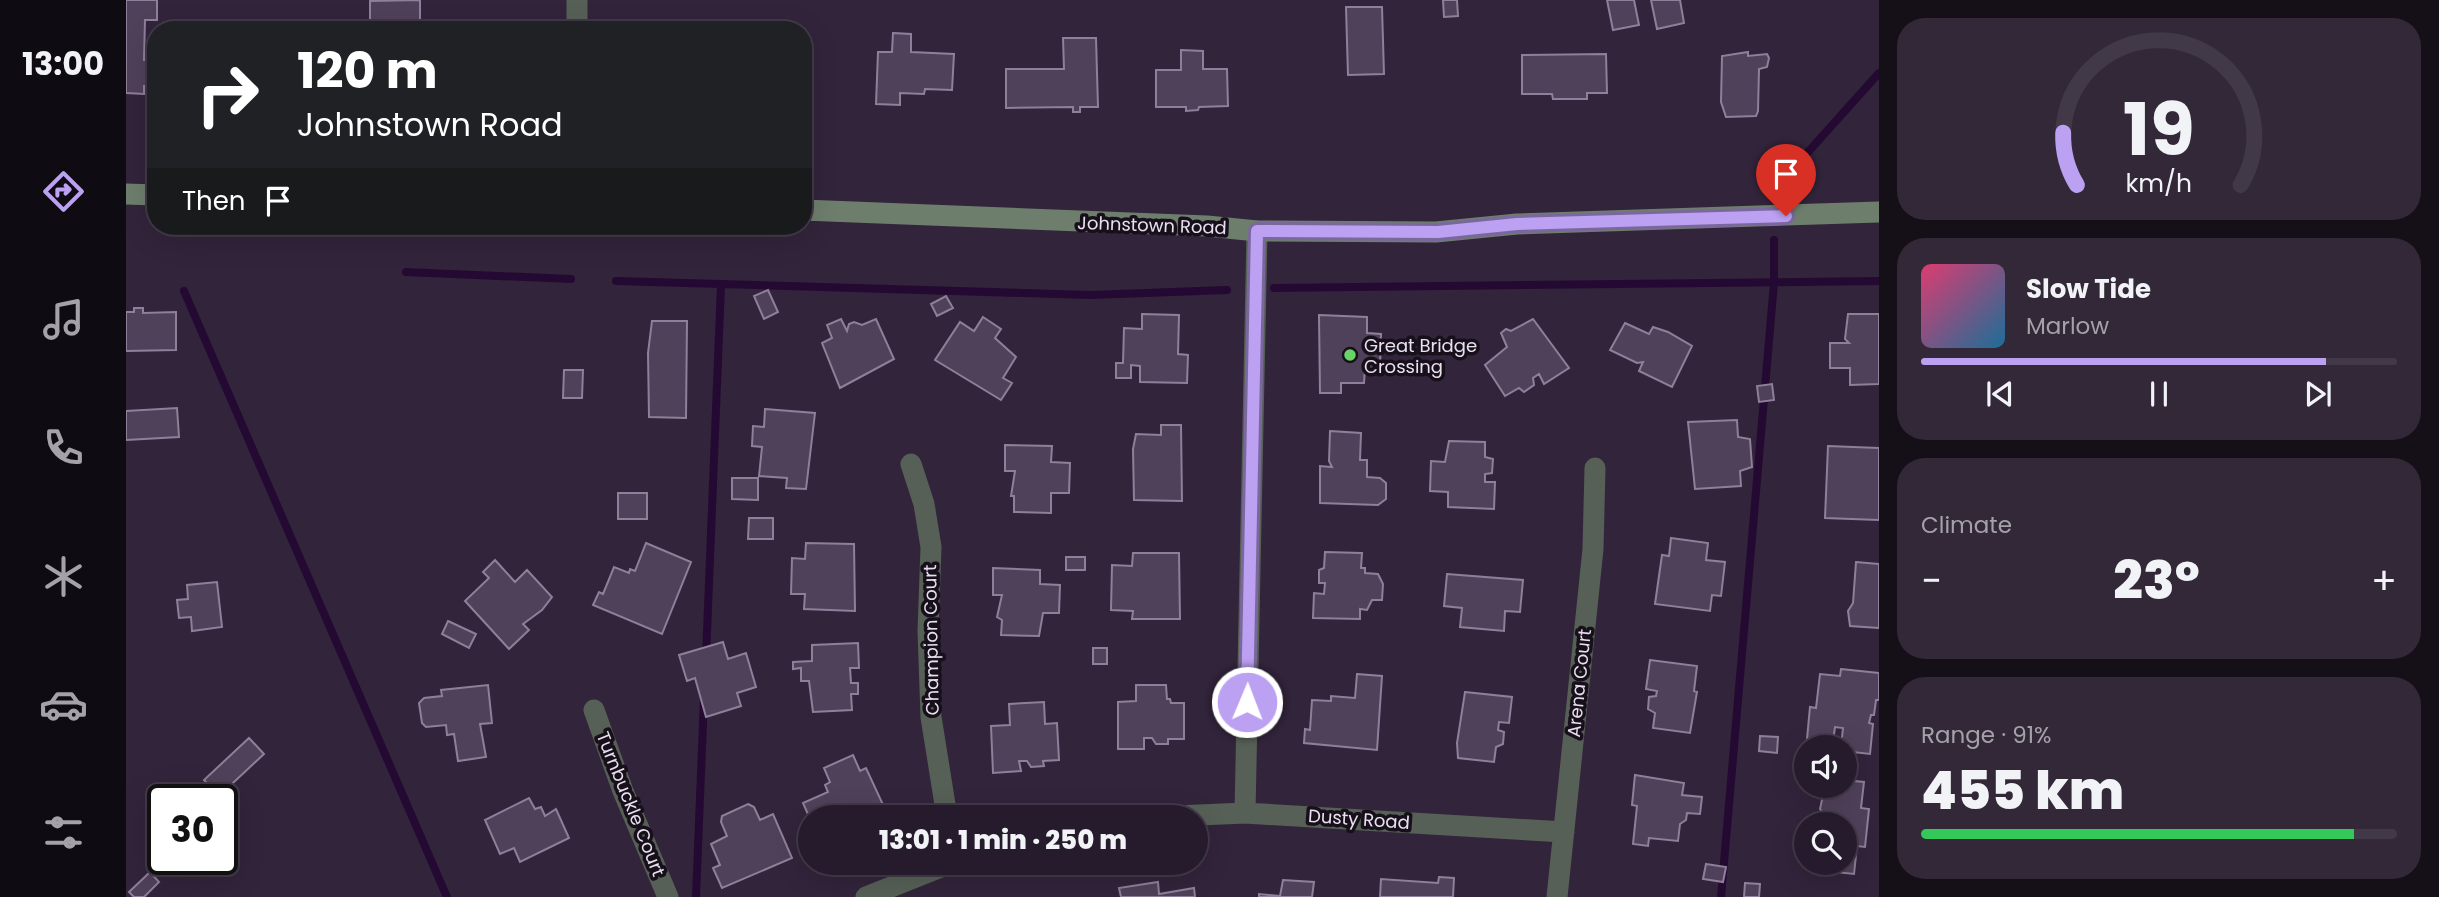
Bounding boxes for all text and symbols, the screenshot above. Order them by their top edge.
text: 120 m [297,37,438,105]
text: 13:00 [22,41,104,86]
icon: right [182,49,273,140]
text: 19 [2123,79,2195,180]
text: Johnstown Road [297,102,563,147]
pin [1756,144,1816,216]
icon: arrive [1767,155,1805,193]
text: km/h [2126,166,2192,201]
icon: directions [39,167,88,216]
icon: arrive [259,182,297,220]
text: Then [182,183,245,219]
street label: Johnstown Road [1077,210,1227,240]
text: Slow Tide [2026,271,2151,307]
icon: music [39,295,88,344]
text: Marlow [2026,310,2109,342]
place label: Great Bridge Crossing [1364,333,1477,379]
marker: Great Bridge Crossing [1342,347,1358,363]
icon: previous [1981,375,2019,413]
icon: pause [2140,375,2178,413]
icon: next [2299,375,2337,413]
icon: phone [39,423,88,472]
text: Climate [1921,509,2012,541]
text: 23° [2113,544,2200,617]
icon: climate [39,552,88,601]
text: − [1921,554,1942,607]
text: + [2371,554,2397,607]
street label: Champion Court [917,564,945,716]
street label: Arena Court [1561,628,1597,738]
position arrow [1210,665,1284,739]
icon: car [39,680,88,729]
text: Range · 91% [1921,719,2052,751]
street label: Turnbuckle Court [591,728,671,880]
map controls [1794,735,1857,875]
button: sound [1794,735,1857,798]
text: 455 km [1921,754,2124,827]
speed limit sign: 30 [147,784,238,875]
street label: Dusty Road [1307,803,1411,835]
icon: filters [39,808,88,857]
button: search [1794,812,1857,875]
text: 13:01 · 1 min · 250 m [879,822,1127,858]

